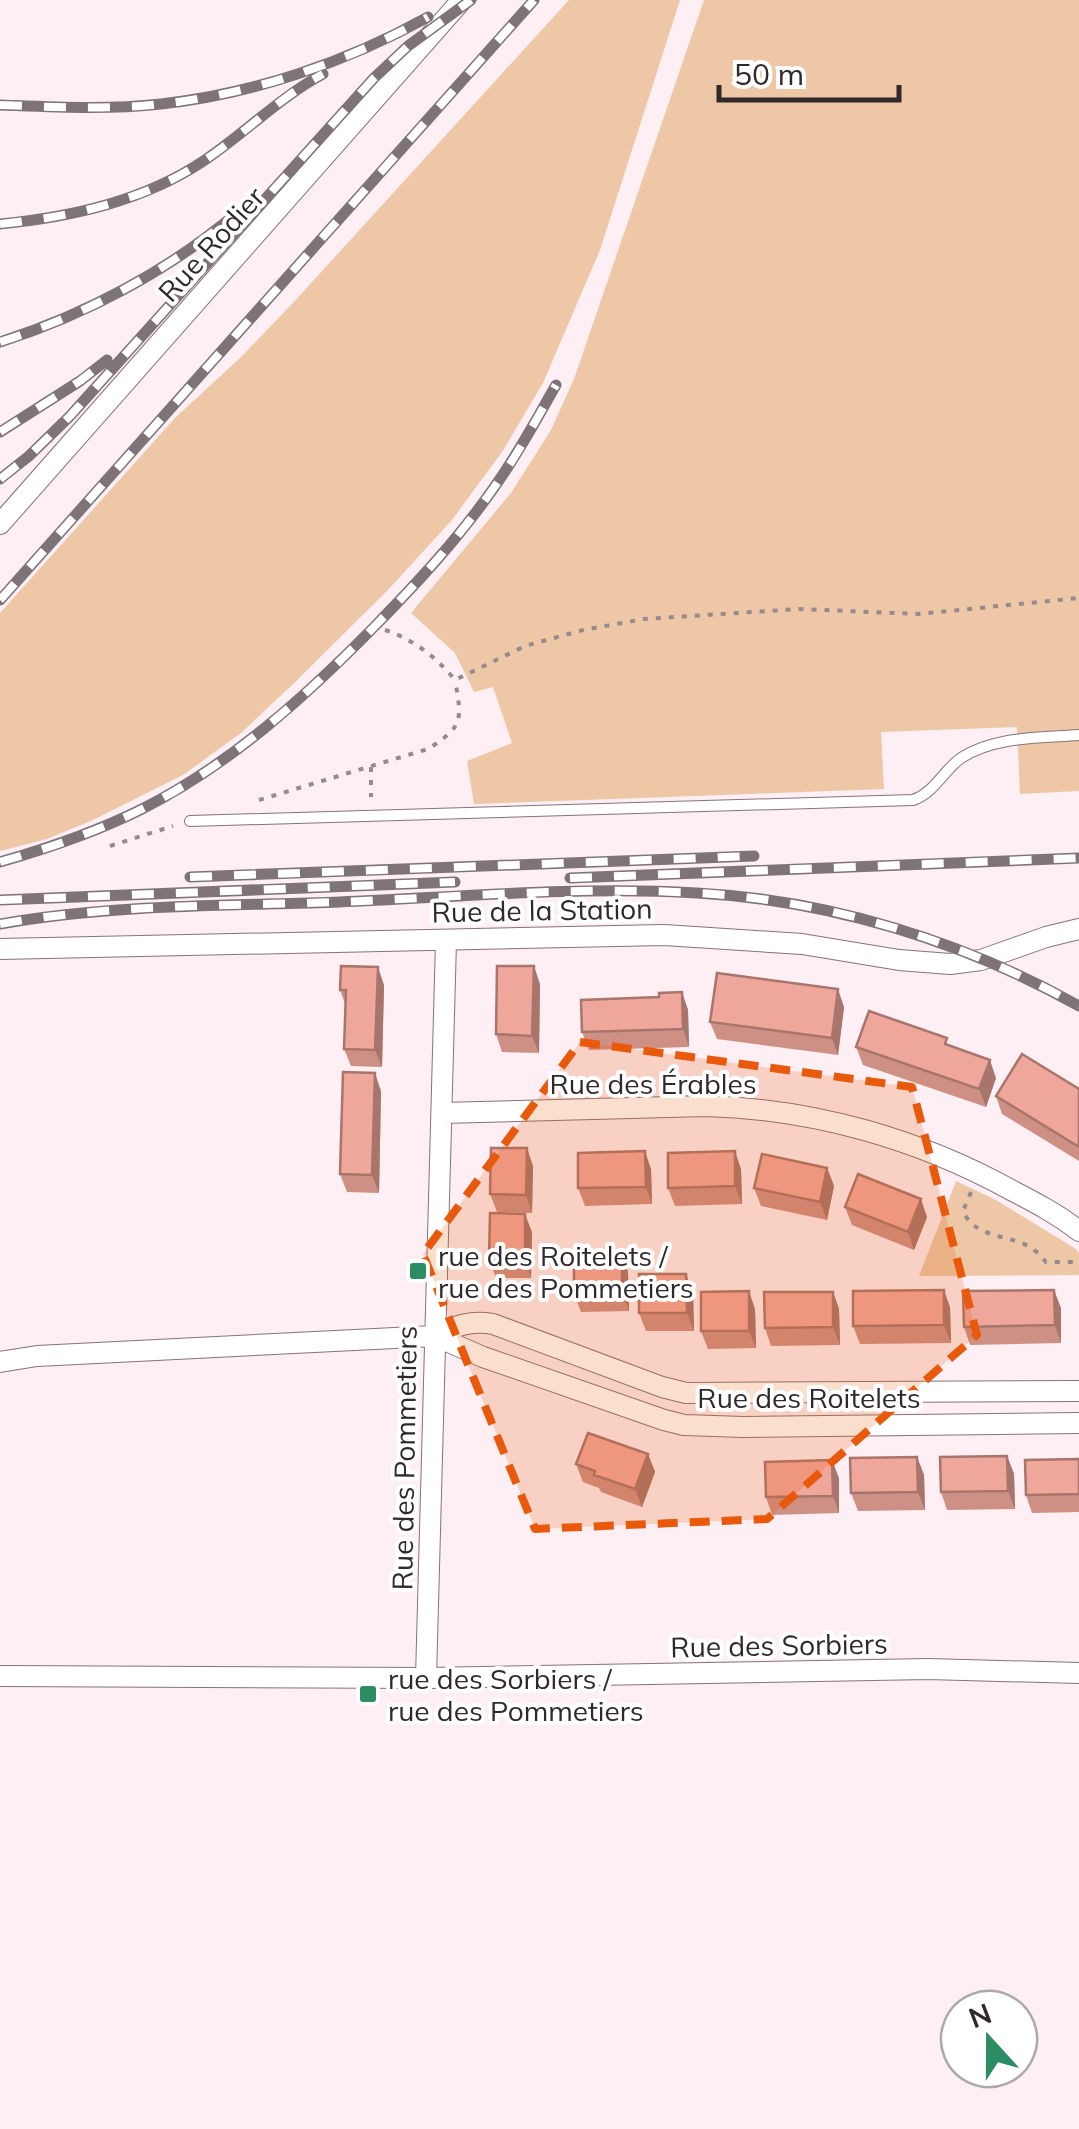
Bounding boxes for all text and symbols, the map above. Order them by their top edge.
scale bar [719,40,899,102]
text: 50 m [734,55,804,93]
street label: Rue Rodier [150,179,272,308]
street label: Rue de la Station [431,891,653,929]
street label: Rue des Érables [549,1066,757,1101]
place label: rue des Roitelets / rue des Pommetiers [438,1238,694,1305]
marker: rue des Roitelets / rue des Pommetiers [407,1260,429,1282]
street label: Rue des Pommetiers [384,1325,424,1591]
street label: Rue des Roitelets [697,1380,921,1415]
street label: Rue des Sorbiers [670,1626,888,1664]
place label: rue des Sorbiers / rue des Pommetiers [388,1661,644,1728]
marker: rue des Sorbiers / rue des Pommetiers [357,1683,379,1705]
north arrow [939,1989,1039,2089]
text: N [964,1995,996,2035]

